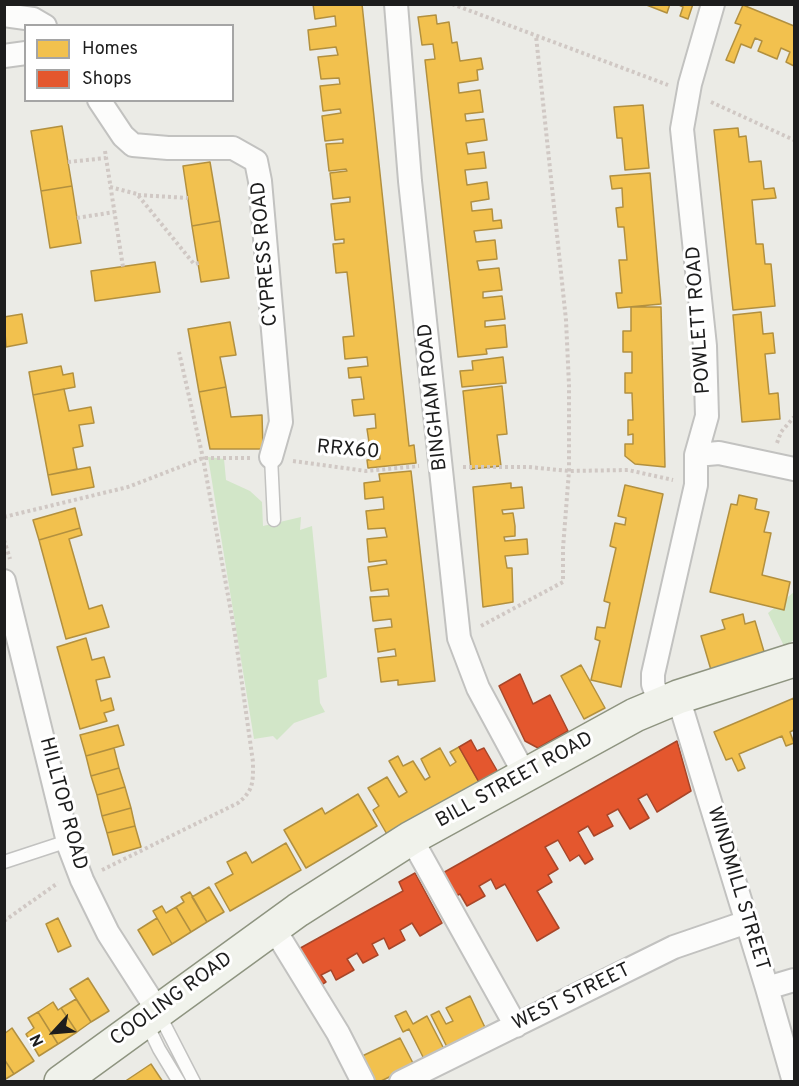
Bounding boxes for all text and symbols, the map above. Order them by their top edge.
legend [24,24,234,102]
text: Homes [82,38,138,61]
text: Shops [82,68,132,91]
street label: CYPRESS ROAD [248,181,284,327]
street label: POWLETT ROAD [683,245,717,395]
street label: BINGHAM ROAD [414,322,454,472]
street label: RRX60 [316,436,380,466]
street label: BILL STREET ROAD [432,728,598,834]
street label: HILLTOP ROAD [33,735,91,873]
street label: WINDMILL STREET [701,804,773,974]
street label: COOLING ROAD [106,948,238,1052]
street label: WEST STREET [509,959,635,1037]
north arrow [24,1002,84,1062]
text: N [26,1030,49,1049]

